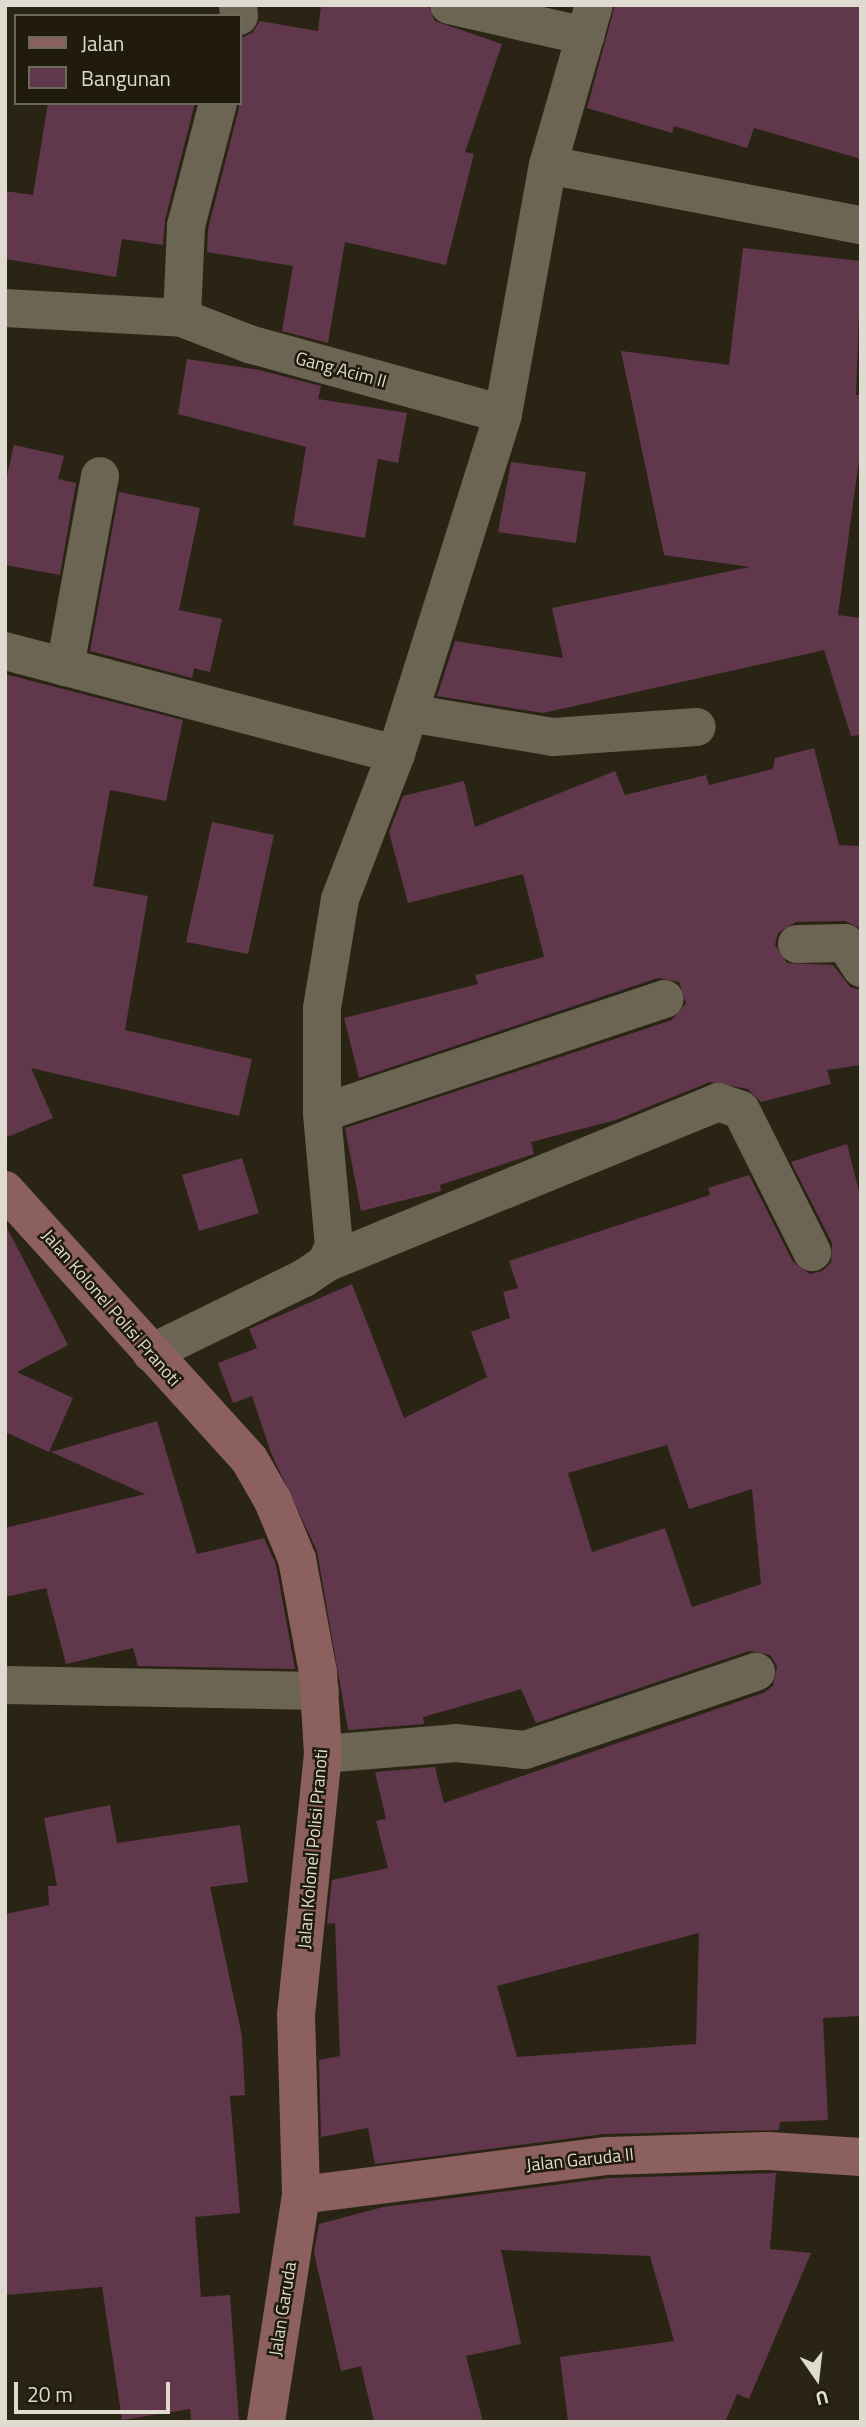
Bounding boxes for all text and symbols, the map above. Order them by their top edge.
legend [14,14,242,105]
text: Jalan [81,27,124,59]
text: Bangunan [81,62,171,94]
street label: Gang Acim II [293,347,389,393]
street label: Jalan Kolonel Polisi Pranoti [37,1225,185,1391]
street label: Jalan Kolonel Polisi Pranoti [293,1748,333,1950]
street label: Jalan Garuda II [525,2144,635,2176]
street label: Jalan Garuda [265,2260,301,2358]
north arrow [782,2343,852,2413]
scale bar [18,2368,173,2412]
text: 20 m [27,2378,73,2410]
text: U [813,2383,832,2414]

